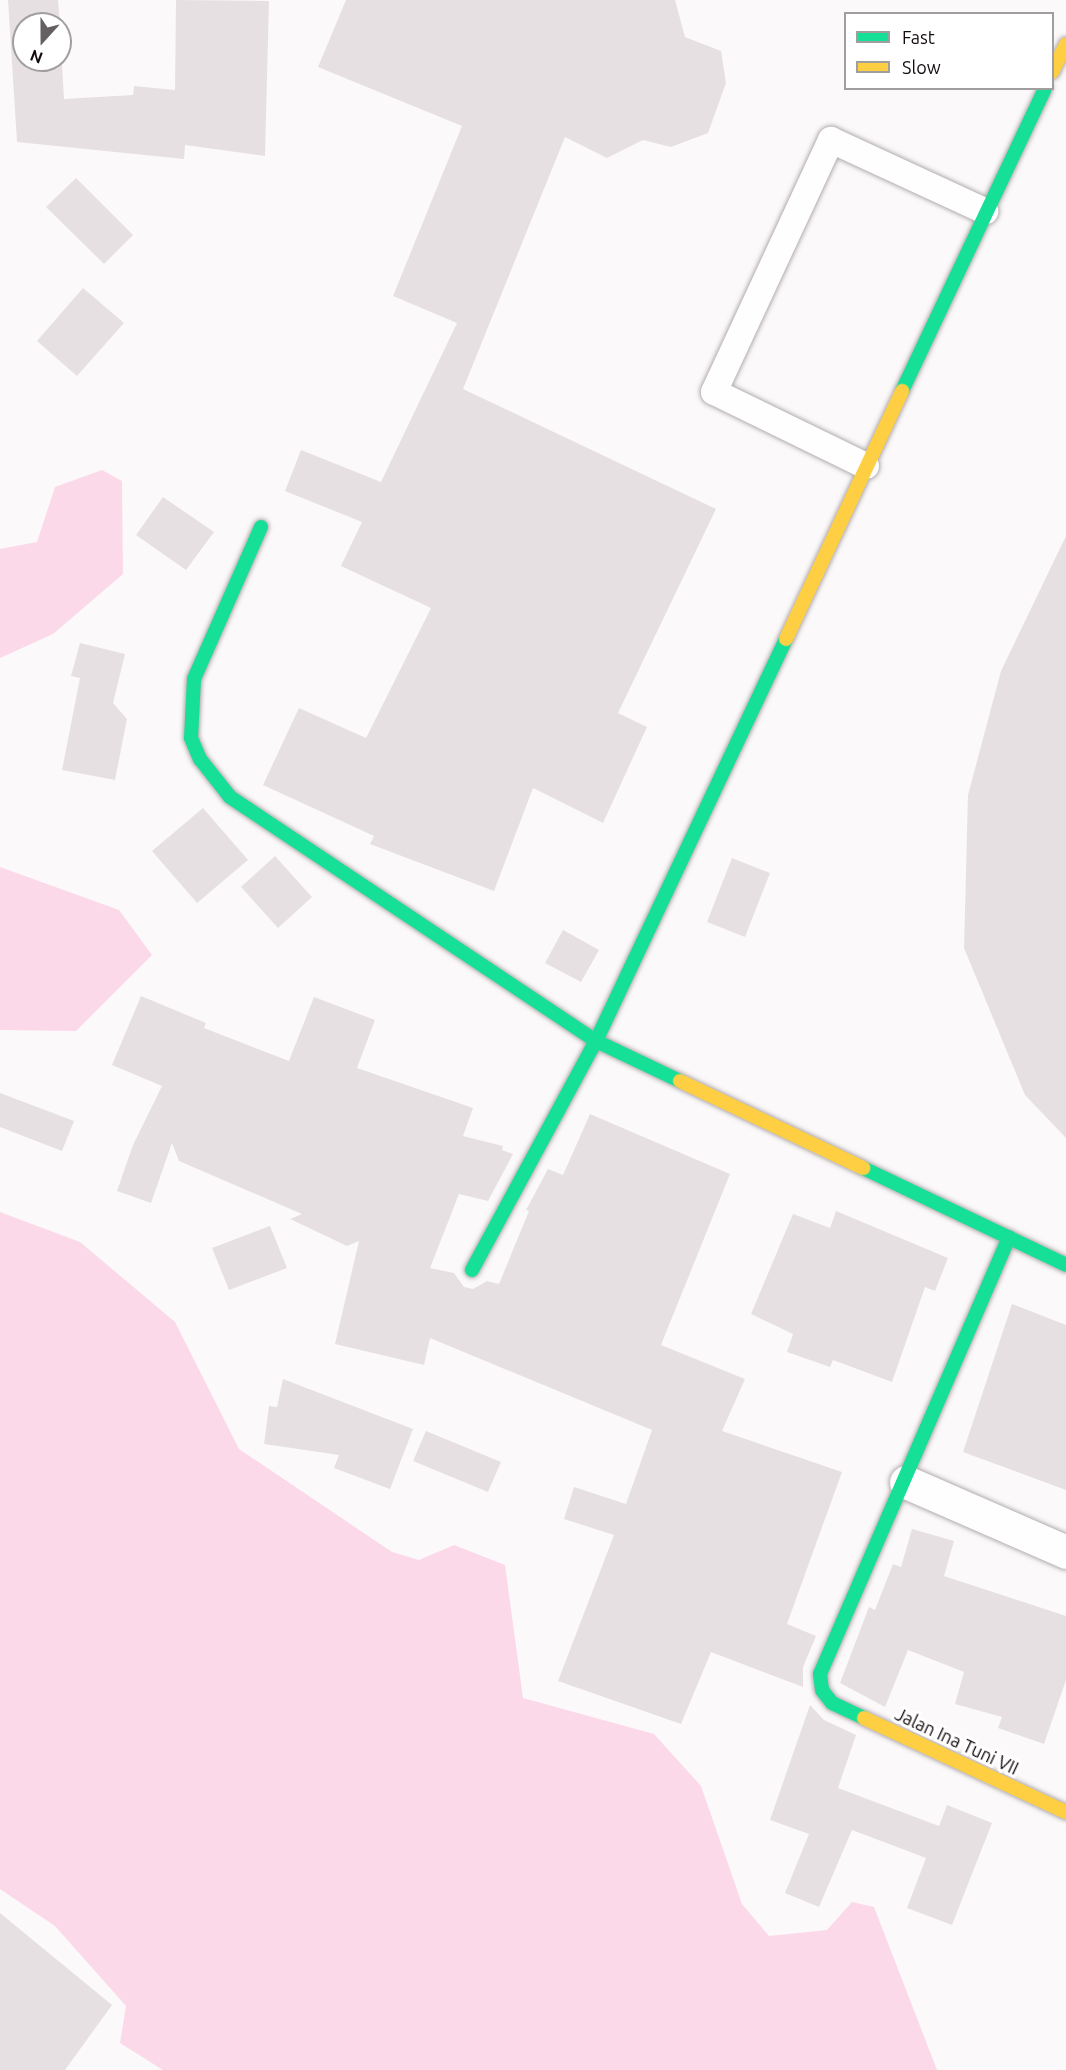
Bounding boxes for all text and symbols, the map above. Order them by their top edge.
north arrow [12,12,72,72]
legend [844,12,1054,90]
text: Fast [902,27,935,47]
text: N [27,46,45,67]
text: Slow [902,57,941,77]
street label: Jalan Ina Tuni VII [892,1703,1022,1779]

